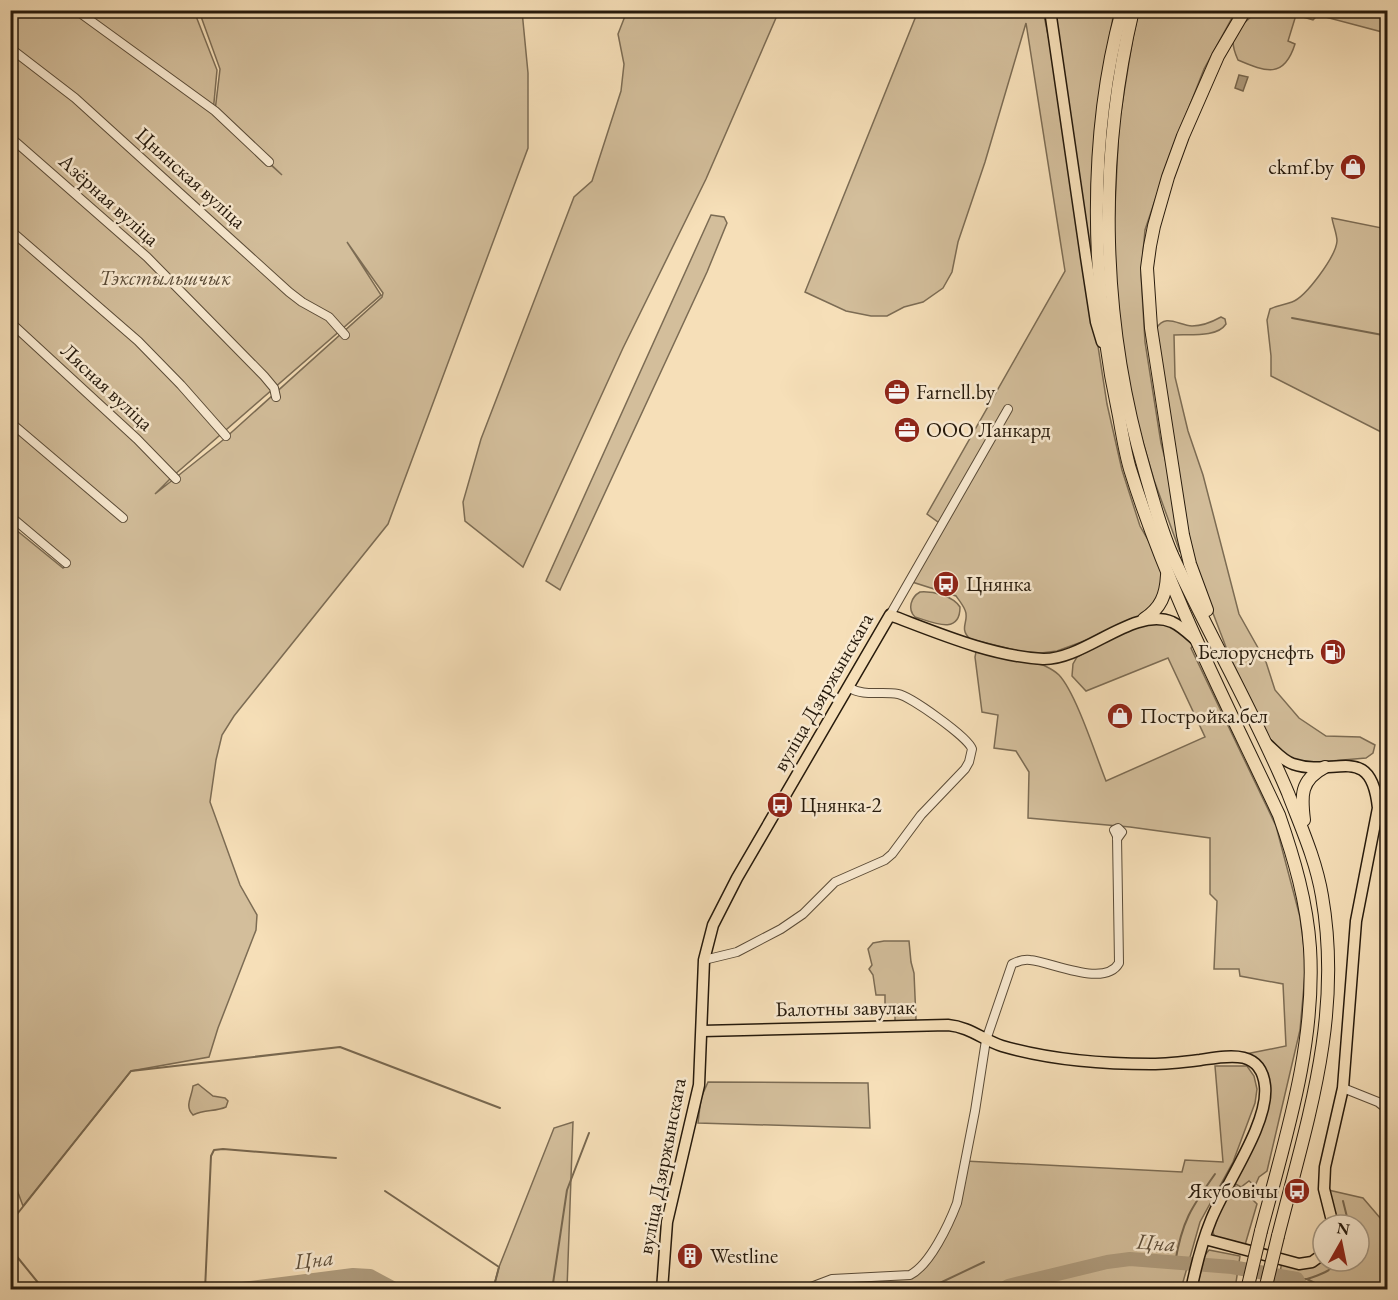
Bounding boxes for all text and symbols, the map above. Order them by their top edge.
street label: Цнянская вуліца [131,121,253,235]
street label: Азёрная вуліца [53,147,166,252]
shop icon: ckmf.by [1338,152,1368,182]
place label: ckmf.by [1268,153,1335,180]
park label: Тэкстыльшчык [99,264,232,291]
street label: Лясная вуліца [55,337,160,437]
office icon: Farnell.by [882,377,912,407]
place label: Farnell.by [916,378,996,405]
office icon: ООО Ланкард [892,415,922,445]
place label: ООО Ланкард [926,416,1051,443]
bus stop icon: Цнянка [931,569,961,599]
place label: Цнянка [966,570,1032,597]
street label: вуліца Дзяржынскага [766,607,879,776]
fuel station icon: Белоруснефть [1318,637,1348,667]
place label: Белоруснефть [1197,638,1314,665]
shop icon: Постройка.бел [1105,701,1135,731]
place label: Постройка.бел [1140,702,1268,729]
bus stop icon: Цнянка-2 [765,790,795,820]
place label: Цнянка-2 [800,791,882,818]
street label: Балотны завулак [775,993,915,1022]
street label: вуліца Дзяржынскага [631,1075,692,1256]
bus stop icon: Якубовічы [1282,1176,1312,1206]
place label: Якубовічы [1187,1177,1278,1204]
north arrow [1311,1213,1371,1273]
text: N [1335,1217,1351,1240]
water label: Цна [1134,1227,1177,1258]
building icon: Westline [675,1241,705,1271]
place label: Westline [710,1242,778,1269]
water label: Цна [292,1243,335,1276]

